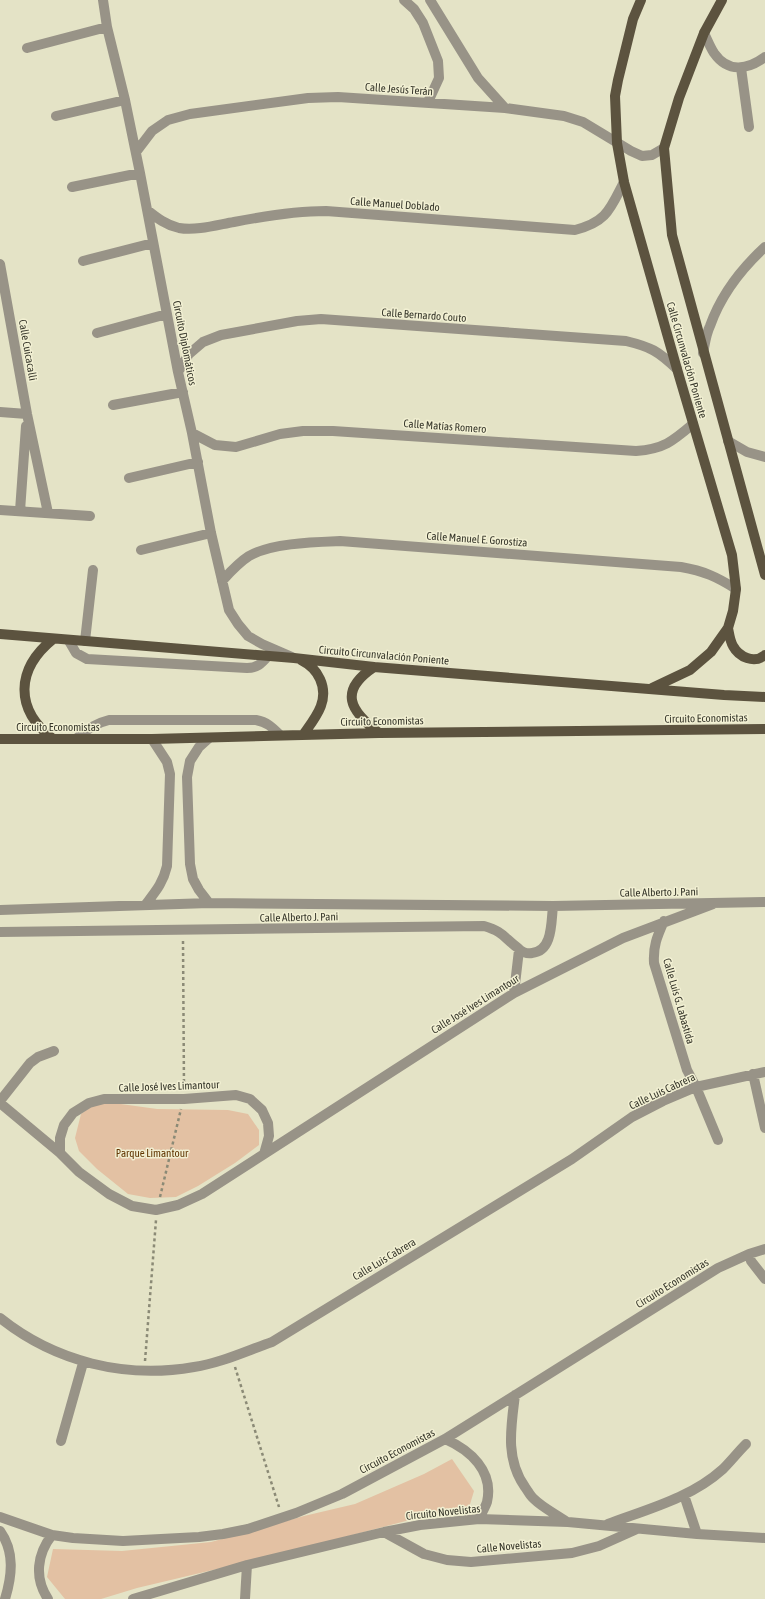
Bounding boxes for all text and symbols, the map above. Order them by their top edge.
street label: Calle Jesús Terán [365,81,433,97]
street label: Calle Manuel Doblado [350,195,440,213]
street label: Circuito Diplomáticos [171,300,199,387]
street label: Calle Circunvalación Poniente [665,300,709,420]
street label: Calle Bernardo Couto [381,306,467,324]
street label: Calle Cuicacalli [17,319,39,381]
street label: Calle Matías Romero [403,417,487,435]
street label: Calle Manuel E. Gorostiza [426,529,528,549]
street label: Circuito Circunvalación Poniente [318,643,450,667]
street label: Circuito Economistas [664,711,748,725]
street label: Circuito Economistas [340,714,424,728]
street label: Circuito Economistas [16,721,100,733]
street label: Calle Alberto J. Pani [620,885,698,899]
street label: Calle Alberto J. Pani [260,910,338,924]
street label: Calle Luis G. Labastida [661,957,697,1045]
street label: Calle José Ives Limantour [429,972,522,1036]
street label: Calle Luis Cabrera [627,1070,697,1112]
street label: Calle José Ives Limantour [118,1078,220,1094]
park label: Parque Limantour [116,1147,189,1159]
street label: Calle Luis Cabrera [350,1235,418,1283]
street label: Circuito Economistas [633,1256,711,1310]
street label: Circuito Economistas [357,1426,437,1476]
street label: Circuito Novelistas [405,1502,481,1522]
street label: Calle Novelistas [476,1537,542,1555]

